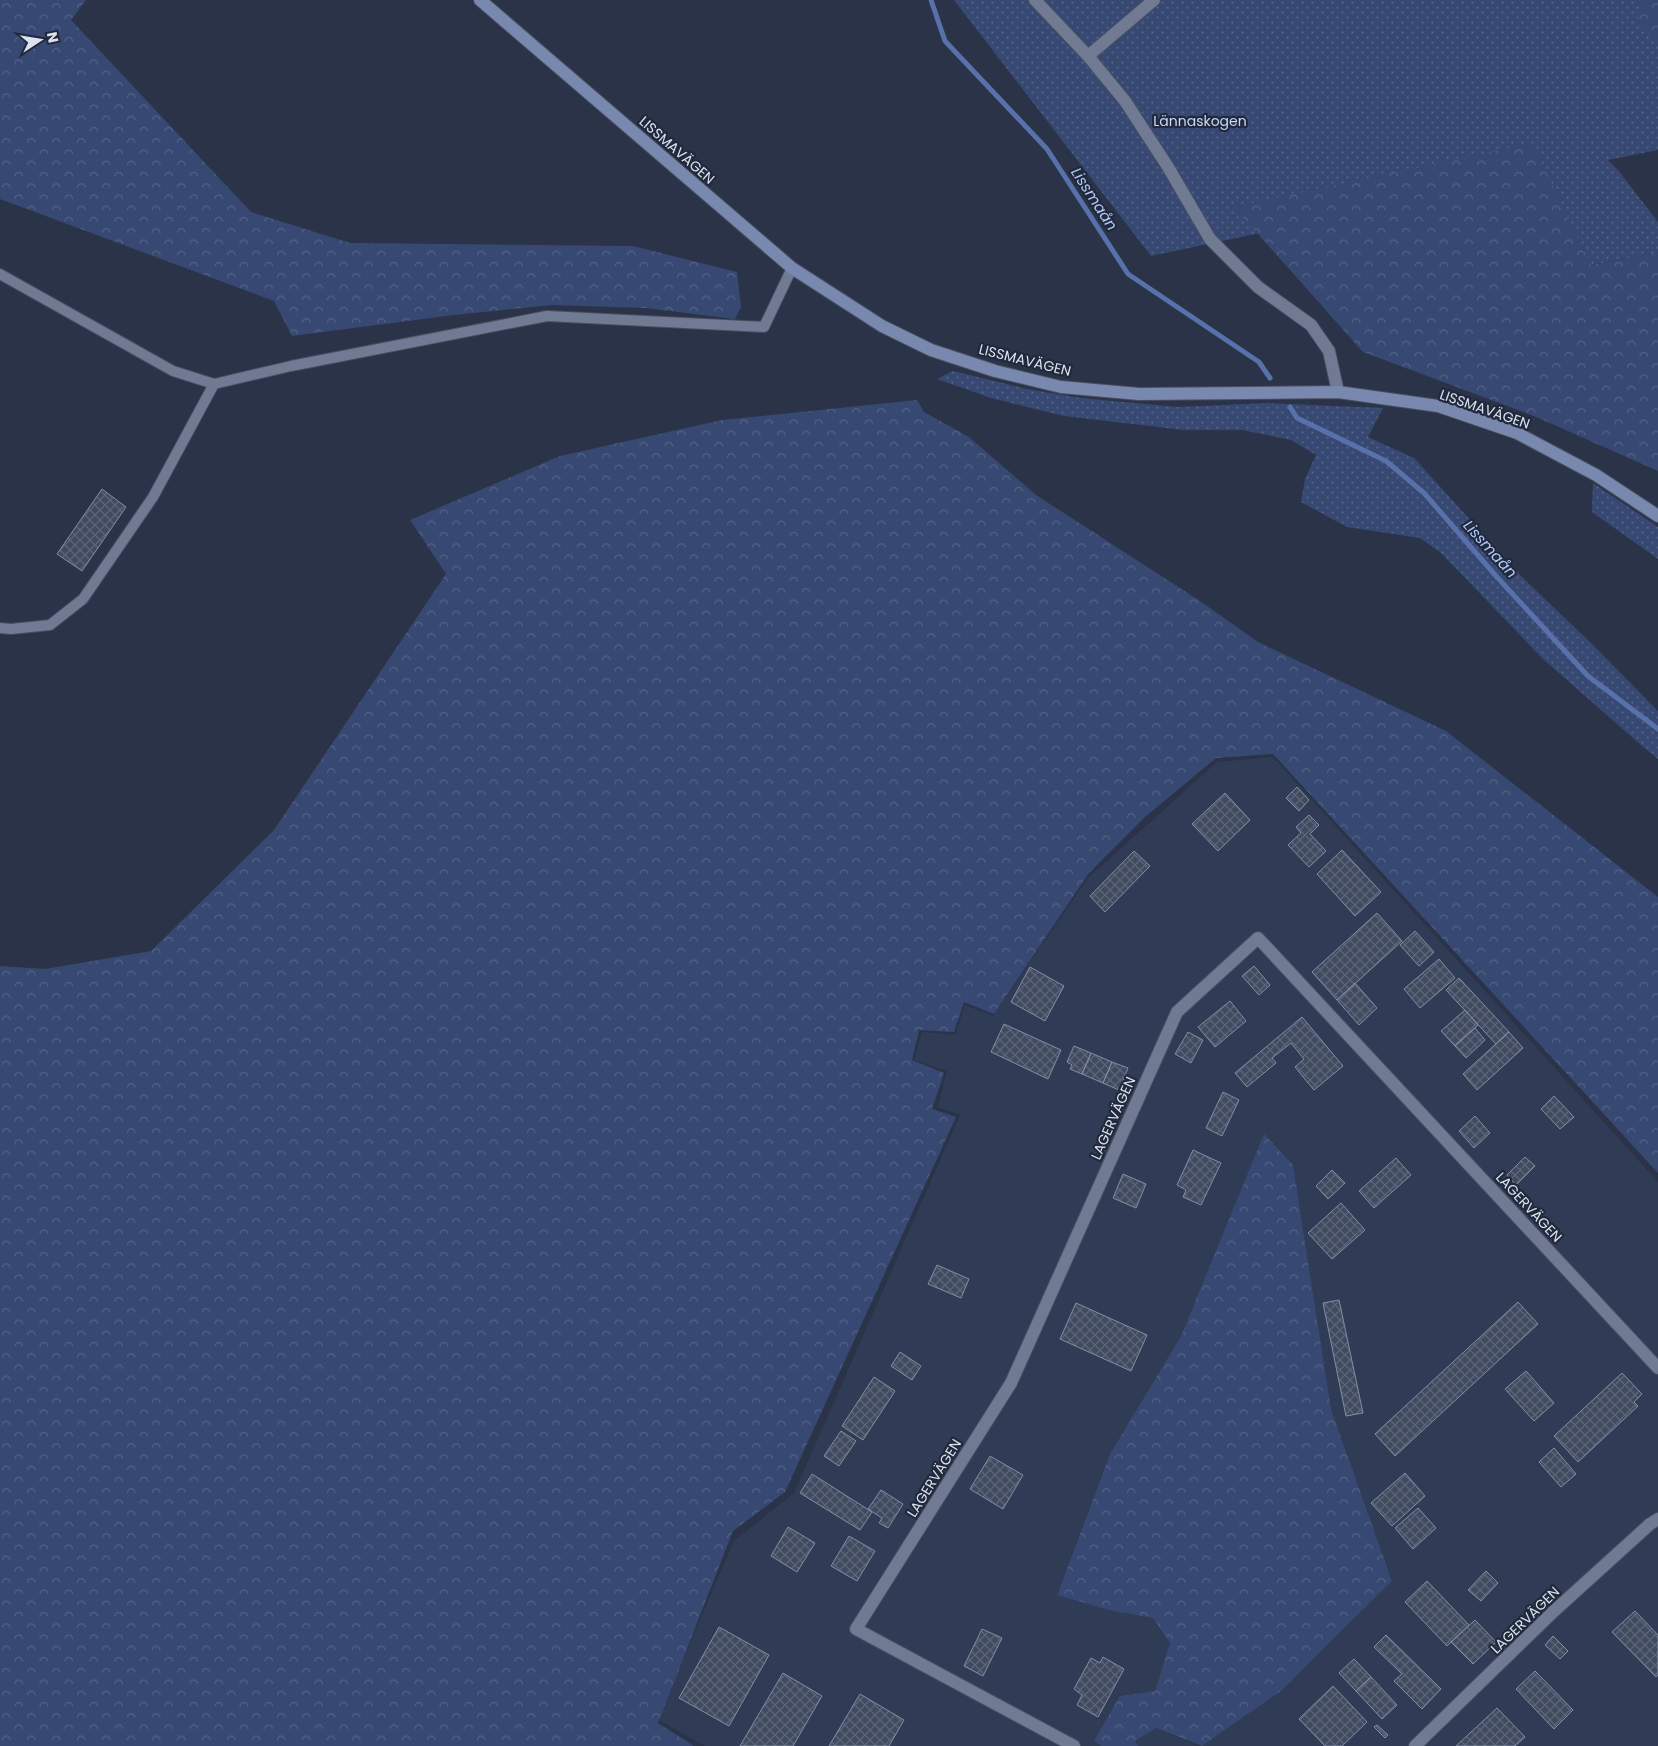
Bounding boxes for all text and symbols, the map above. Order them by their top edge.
north arrow [15,15,65,65]
text: N [42,30,64,45]
park label: Lännaskogen [1153,111,1247,131]
street label: LISSMAVÄGEN [635,112,719,188]
water label: Lissmaån [1066,163,1123,234]
street label: LISSMAVÄGEN [977,339,1073,381]
street label: LISSMAVÄGEN [1437,384,1533,434]
water label: Lissmaån [1459,515,1522,582]
street label: LAGERVÄGEN [1086,1073,1140,1163]
street label: LAGERVÄGEN [1491,1168,1567,1246]
street label: LAGERVÄGEN [902,1435,966,1521]
street label: LAGERVÄGEN [1486,1582,1564,1658]

